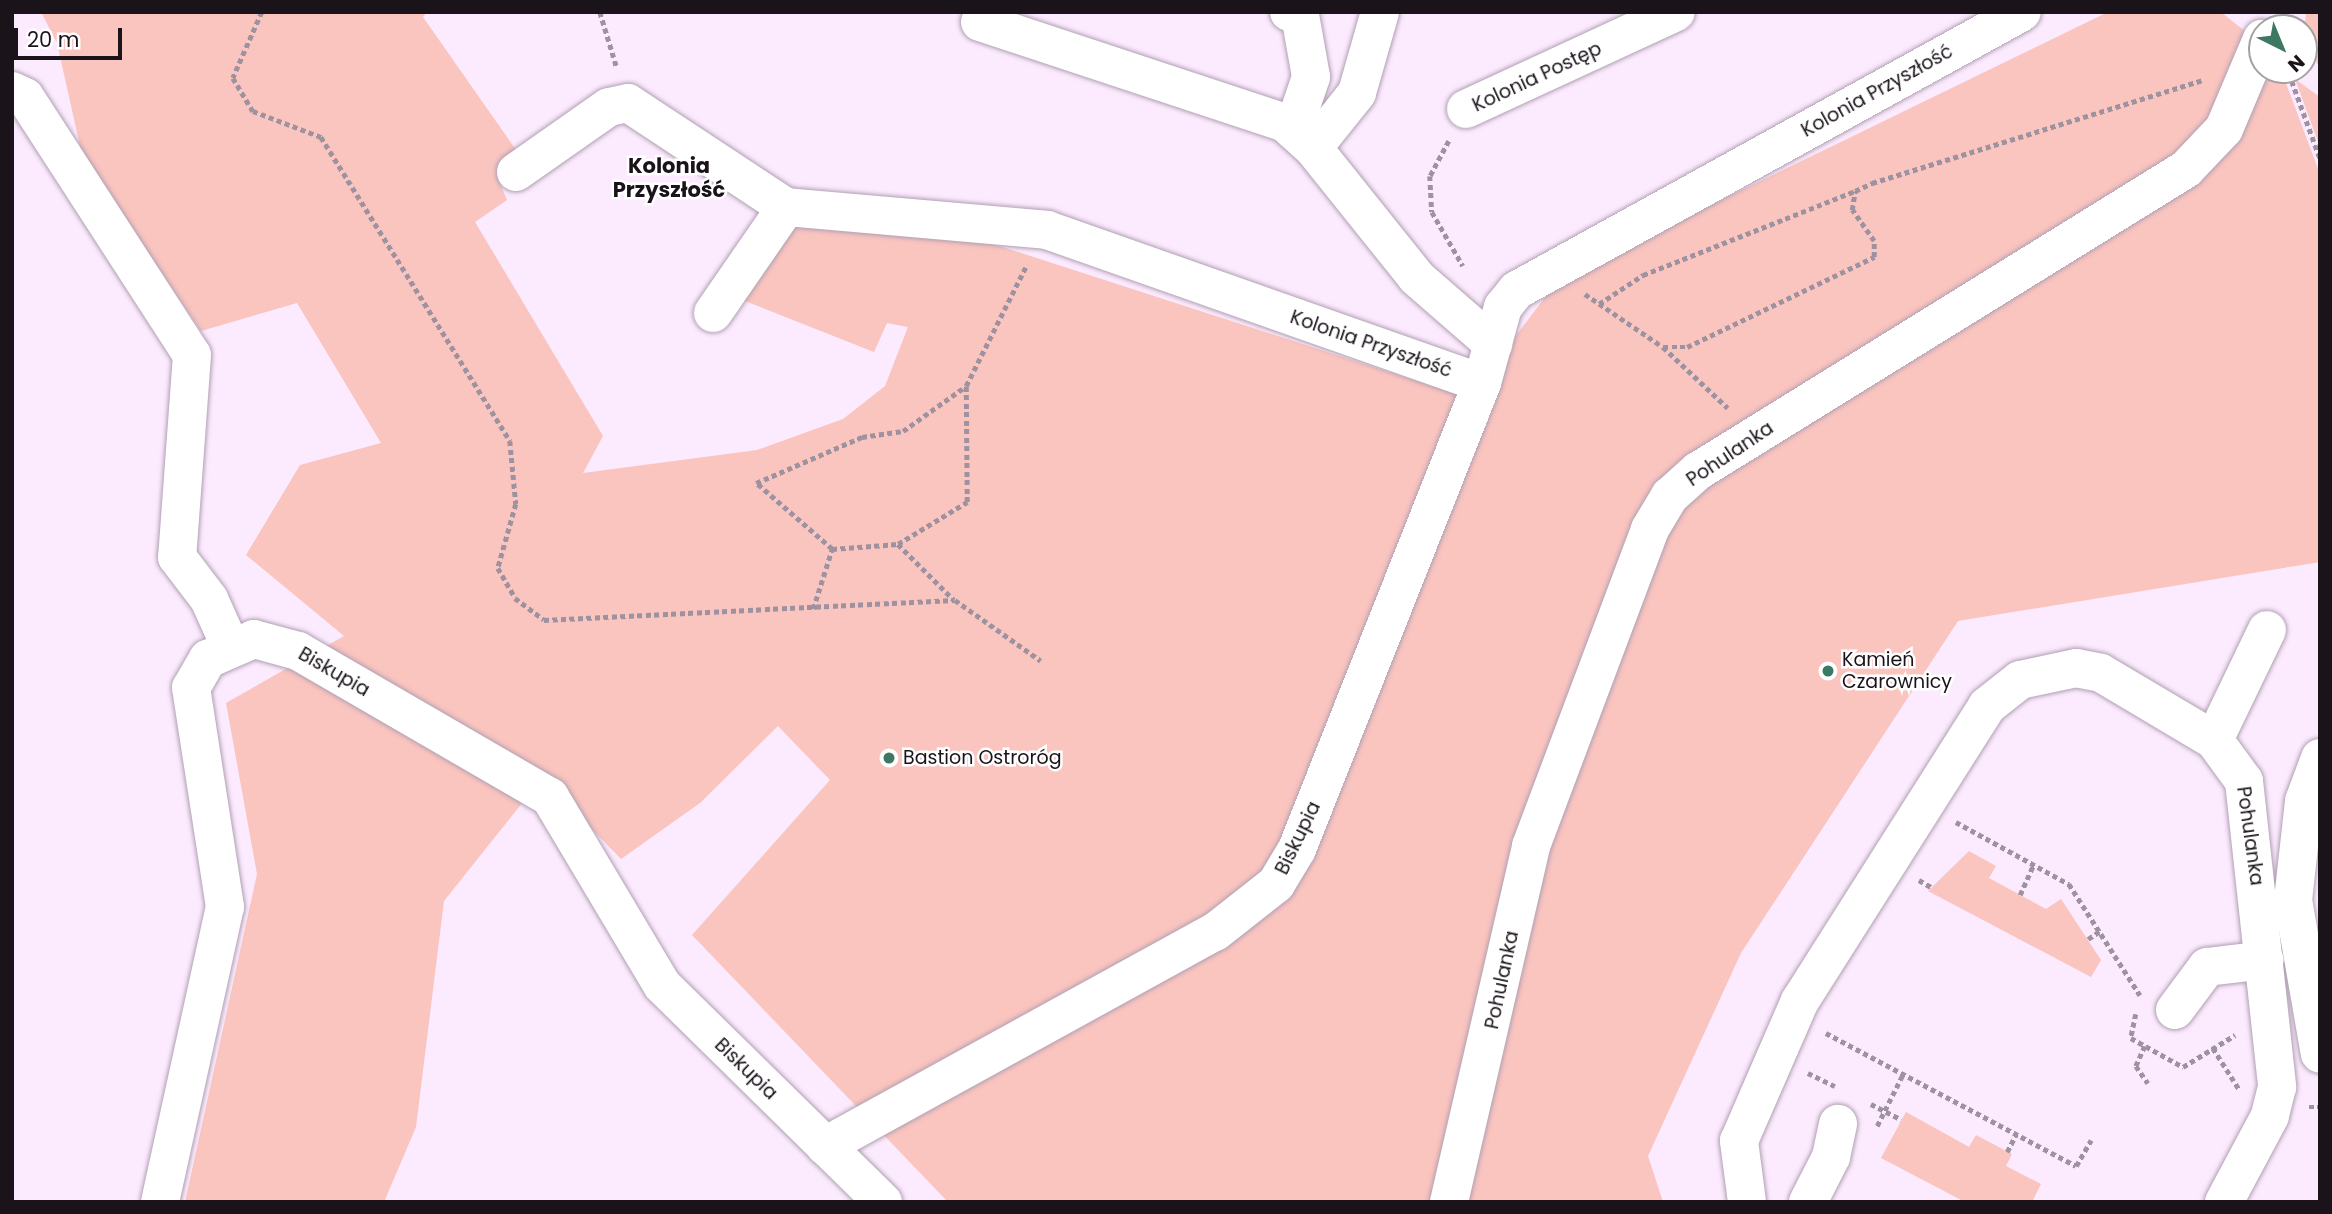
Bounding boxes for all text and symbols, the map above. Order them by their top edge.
scale bar [18,14,126,58]
north arrow [2248,14,2318,84]
text: 20 m [27,25,80,54]
street label: Kolonia Postęp [1469,37,1605,117]
street label: Kolonia Przyszłość [1797,40,1957,142]
text: N [2282,49,2311,78]
district label: Kolonia Przyszłość [613,153,725,203]
street label: Kolonia Przyszłość [1287,306,1455,382]
street label: Pohulanka [1682,417,1778,491]
street label: Biskupia [294,642,374,702]
place label: Kamień Czarownicy [1842,649,1952,693]
marker: Kamień Czarownicy [1820,663,1836,679]
place label: Bastion Ostroróg [903,747,1061,769]
marker: Bastion Ostroróg [881,750,897,766]
street label: Pohulanka [2232,785,2268,887]
street label: Biskupia [1271,798,1325,878]
street label: Pohulanka [1480,929,1524,1031]
street label: Biskupia [710,1034,782,1104]

